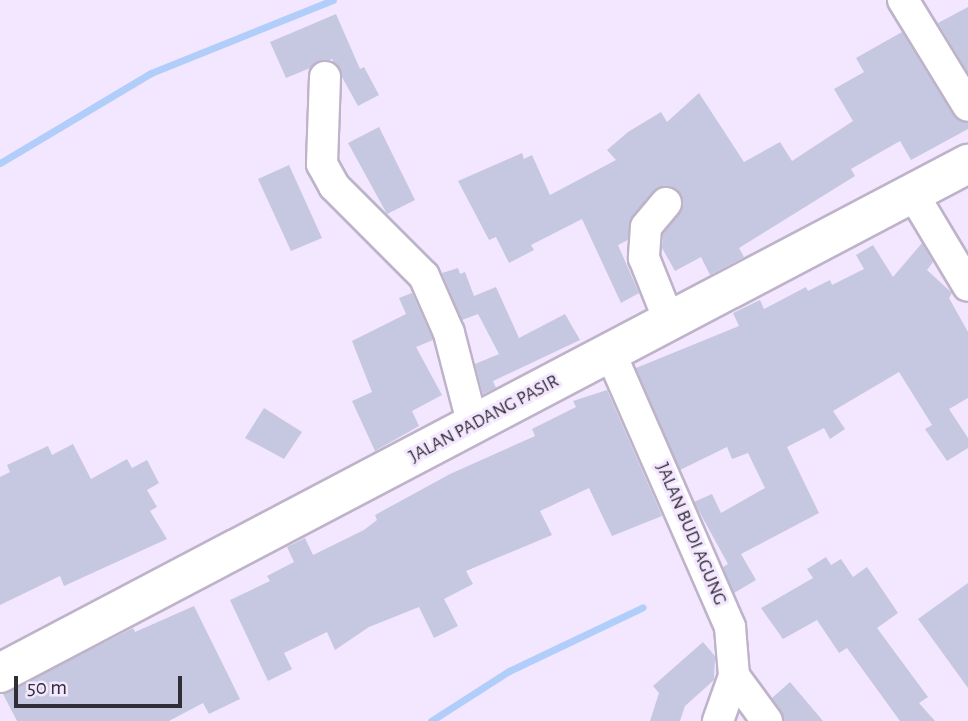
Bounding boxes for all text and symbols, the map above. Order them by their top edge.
street label: JALAN PADANG PASIR [405,370,563,468]
street label: JALAN BUDI AGUNG [651,459,731,609]
scale bar [18,662,186,706]
text: 50 m [27,677,67,698]

